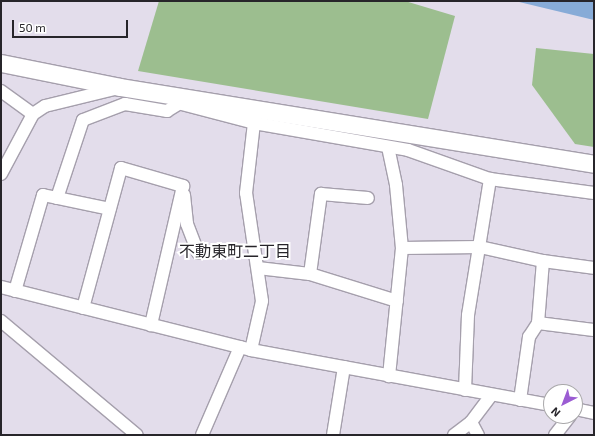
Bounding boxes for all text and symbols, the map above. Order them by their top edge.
scale bar [14,12,130,38]
text: 50 m [19,20,46,34]
district label: 不動東町二丁目 [179,241,291,261]
north arrow [543,384,583,424]
text: N [548,405,563,420]

